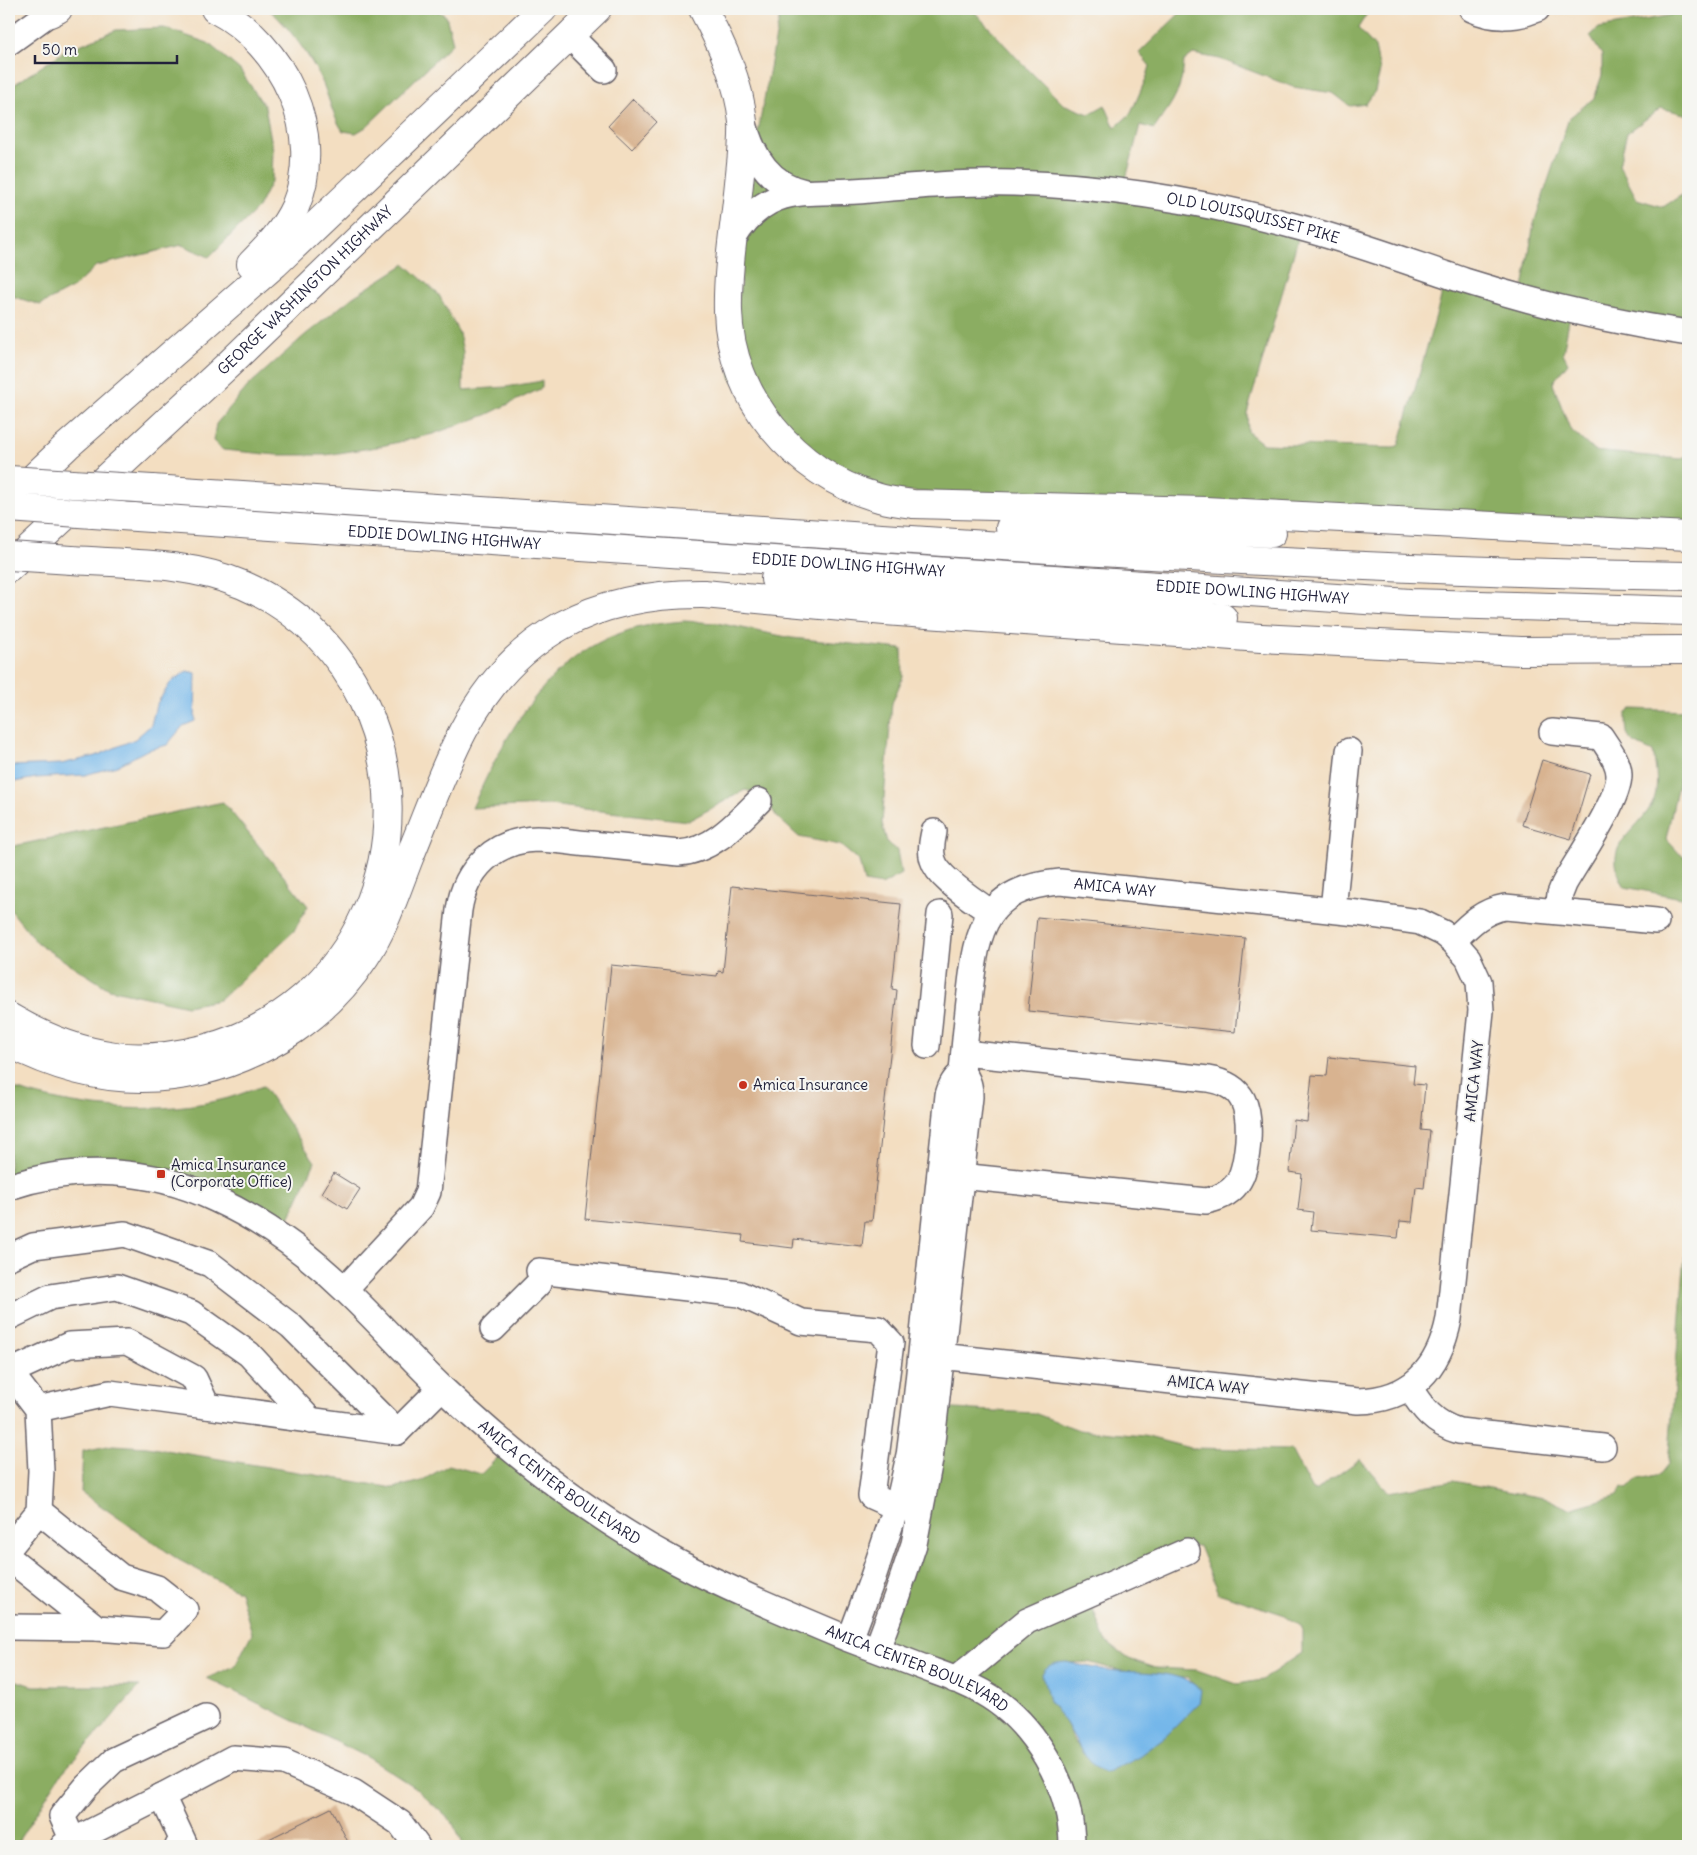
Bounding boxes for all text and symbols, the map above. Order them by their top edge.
scale bar [35,32,178,64]
text: 50 m [42,40,77,59]
street label: OLD LOUISQUISSET PIKE [1165,188,1342,247]
street label: GEORGE WASHINGTON HIGHWAY [213,201,397,379]
street label: EDDIE DOWLING HIGHWAY [347,521,542,553]
street label: EDDIE DOWLING HIGHWAY [751,549,946,581]
street label: EDDIE DOWLING HIGHWAY [1155,576,1350,608]
street label: AMICA WAY [1073,874,1157,901]
street label: AMICA WAY [1460,1039,1487,1123]
place label: Amica Insurance [753,1075,868,1094]
marker: Amica Insurance [737,1079,749,1091]
place label: Amica Insurance (Corporate Office) [171,1155,292,1191]
marker: Amica Insurance (Corporate Office) [155,1168,167,1180]
street label: AMICA WAY [1166,1371,1250,1398]
street label: AMICA CENTER BOULEVARD [475,1416,644,1548]
street label: AMICA CENTER BOULEVARD [823,1621,1013,1716]

